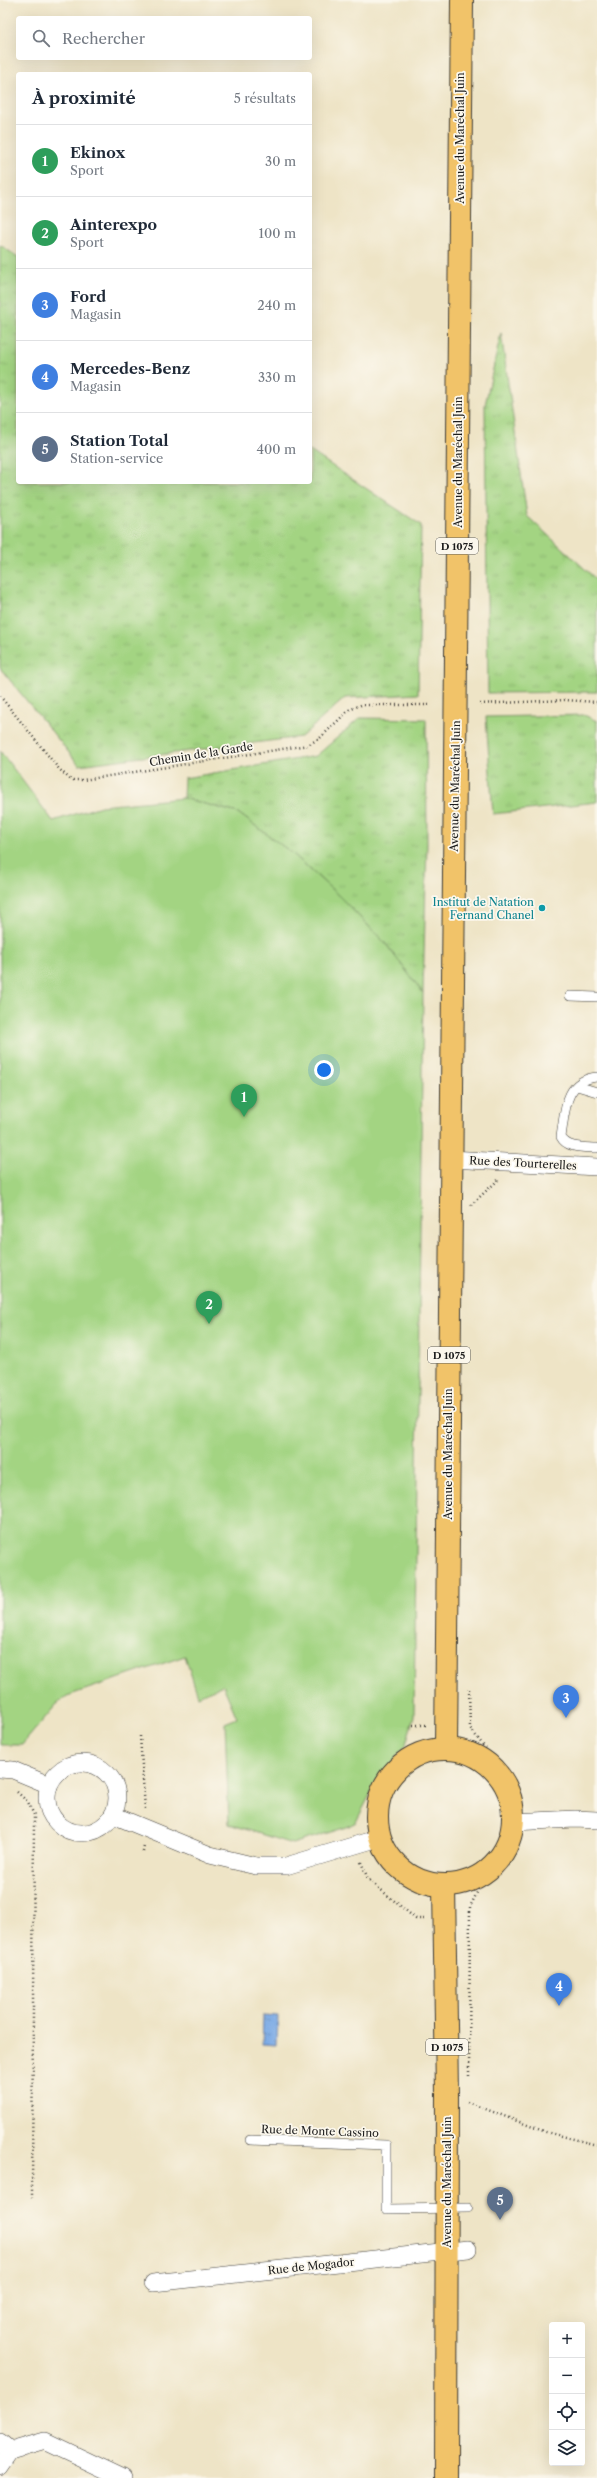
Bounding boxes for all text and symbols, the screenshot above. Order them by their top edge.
search box [16,16,312,60]
icon: search [30,27,52,49]
text: Rechercher [62,29,145,48]
street label: Avenue du Maréchal Juin [453,72,467,205]
text: À proximité [32,88,136,108]
text: 5 résultats [234,90,296,106]
text: Ekinox [70,143,125,162]
text: 1 [42,153,48,169]
text: 30 m [265,153,296,169]
text: Sport [70,162,104,178]
text: Ainterexpo [70,215,157,234]
text: 2 [41,225,49,241]
text: 100 m [258,225,296,241]
text: Sport [70,234,104,250]
text: Ford [70,287,106,306]
text: 3 [41,297,49,313]
text: 240 m [257,297,296,313]
text: Magasin [70,306,121,322]
text: Mercedes-Benz [70,359,190,378]
text: 4 [41,369,49,385]
text: 330 m [258,369,296,385]
text: Magasin [70,378,121,394]
street label: Avenue du Maréchal Juin [451,396,465,529]
text: Station Total [70,431,169,450]
text: 5 [41,441,49,457]
text: 400 m [256,441,296,457]
text: Station-service [70,450,163,466]
road number: D 1075 [436,538,478,554]
street label: Avenue du Maréchal Juin [447,720,463,853]
street label: Chemin de la Garde [148,739,254,769]
place label: Institut de Natation Fernand Chanel [433,895,535,922]
marker: Institut de Natation Fernand Chanel [537,903,547,913]
your location [314,1060,334,1080]
pin: 1 [231,1084,257,1117]
street label: Rue des Tourterelles [469,1153,577,1173]
pin: 2 [196,1291,222,1324]
road number: D 1075 [428,1347,470,1363]
street label: Avenue du Maréchal Juin [441,1388,455,1521]
pin: 3 [553,1685,579,1718]
pin: 4 [546,1973,572,2006]
road number: D 1075 [426,2039,468,2055]
street label: Avenue du Maréchal Juin [440,2116,454,2249]
street label: Rue de Monte Cassino [261,2122,379,2140]
pin: 5 [487,2187,513,2220]
street label: Rue de Mogador [267,2254,355,2278]
map controls [549,2322,585,2466]
button: + [549,2322,585,2358]
button: − [549,2358,585,2394]
button: locate [549,2394,585,2430]
button: layers [549,2430,585,2466]

